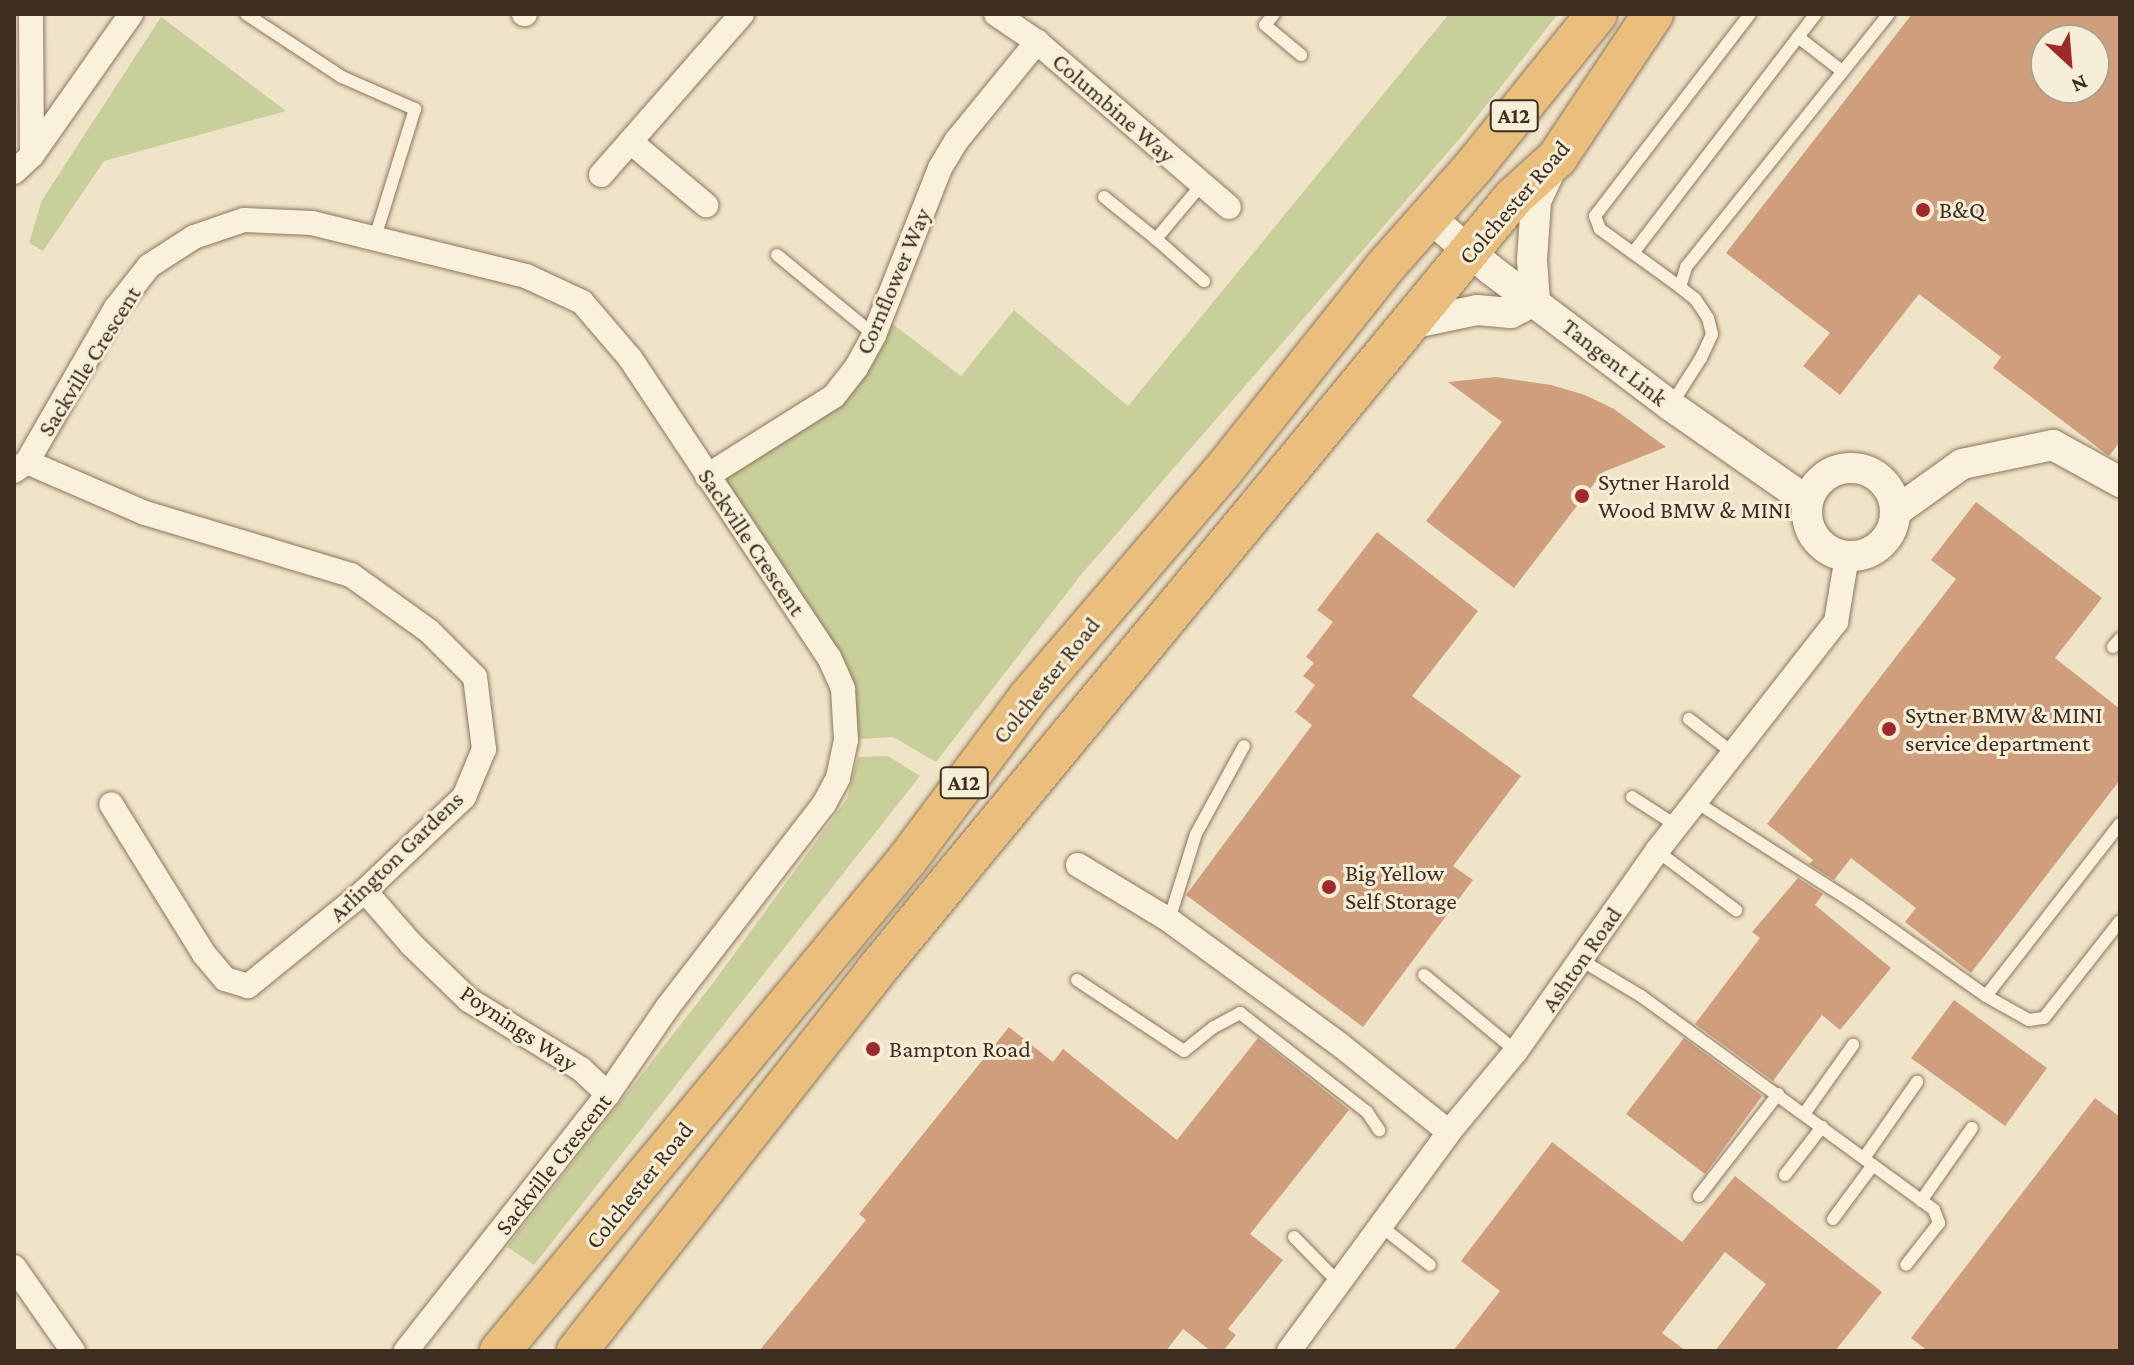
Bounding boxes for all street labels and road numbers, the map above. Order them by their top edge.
street label: Columbine Way [1047,47,1181,169]
road number: A12 [1488,98,1540,134]
street label: Colchester Road [1452,134,1576,270]
street label: Cornflower Way [849,203,937,359]
street label: Sackville Crescent [31,281,147,441]
street label: Tangent Link [1556,312,1674,412]
street label: Sackville Crescent [692,463,812,621]
street label: Colchester Road [986,611,1106,749]
road number: A12 [938,765,990,801]
street label: Arlington Gardens [323,785,469,927]
street label: Ashton Road [1534,901,1628,1017]
street label: Poynings Way [455,978,583,1078]
street label: Sackville Crescent [489,1087,617,1241]
street label: Colchester Road [579,1116,699,1254]

